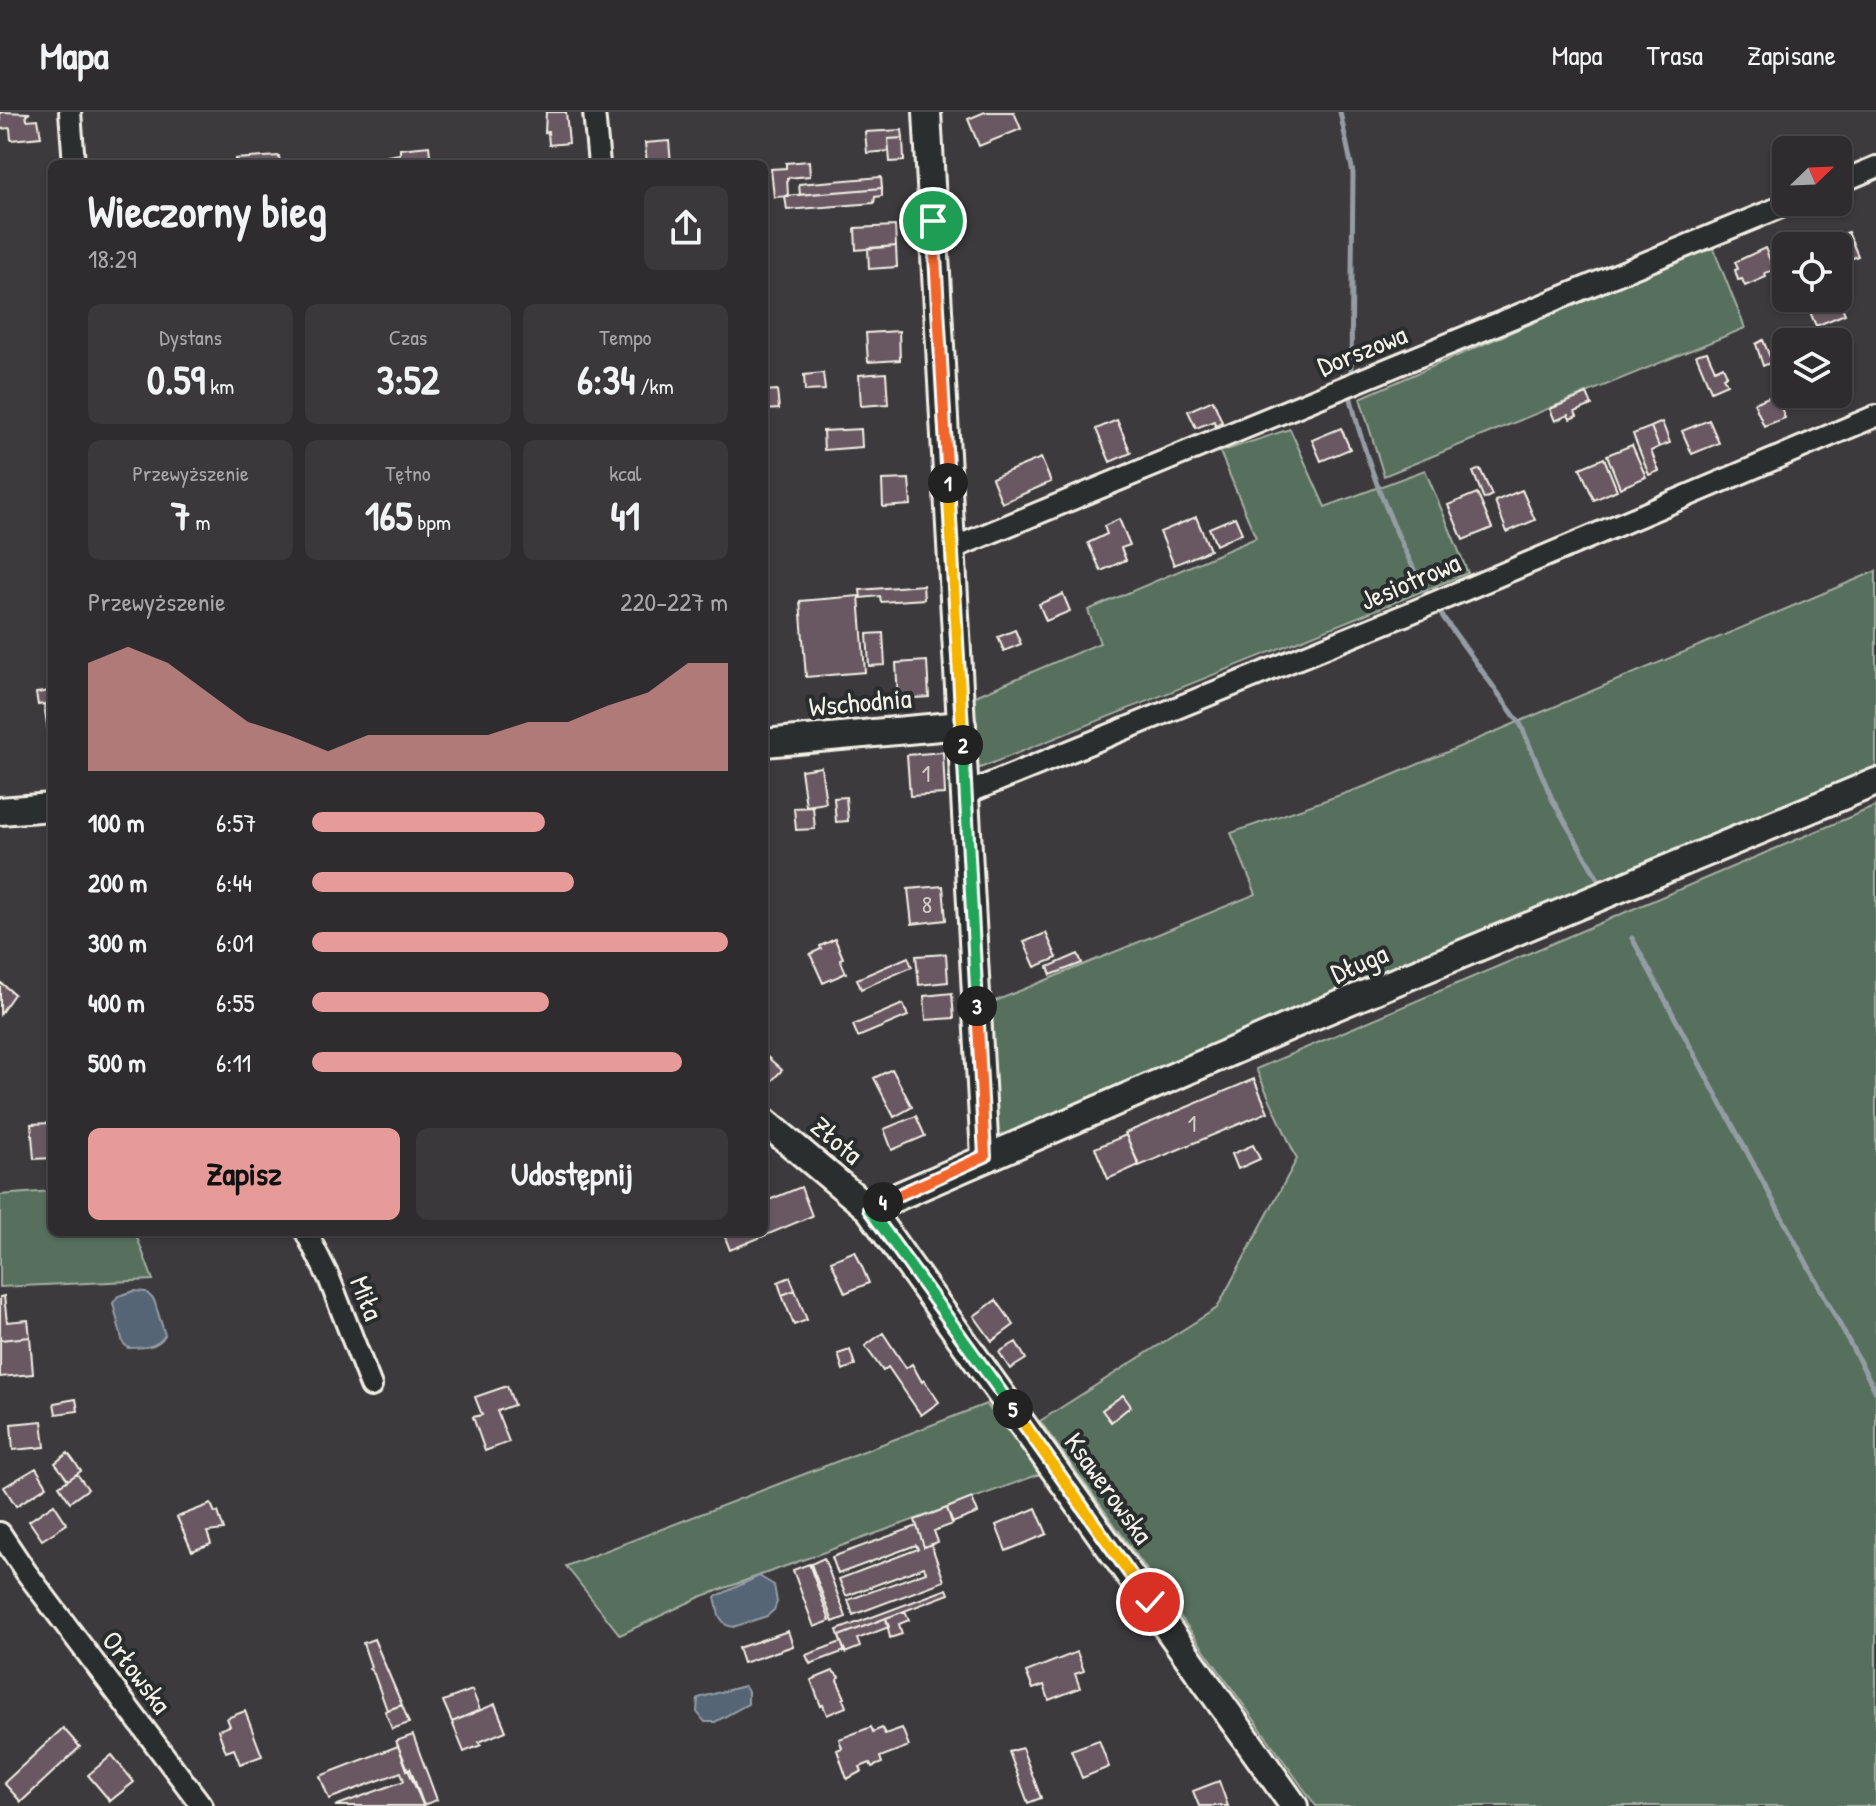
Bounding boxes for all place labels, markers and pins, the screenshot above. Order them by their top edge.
pin [899,187,967,255]
pin: 1 [928,463,968,503]
pin: 2 [943,725,983,765]
pin: 3 [957,986,997,1026]
pin: 4 [863,1182,903,1222]
pin: 5 [993,1389,1033,1429]
pin [1116,1568,1184,1636]

